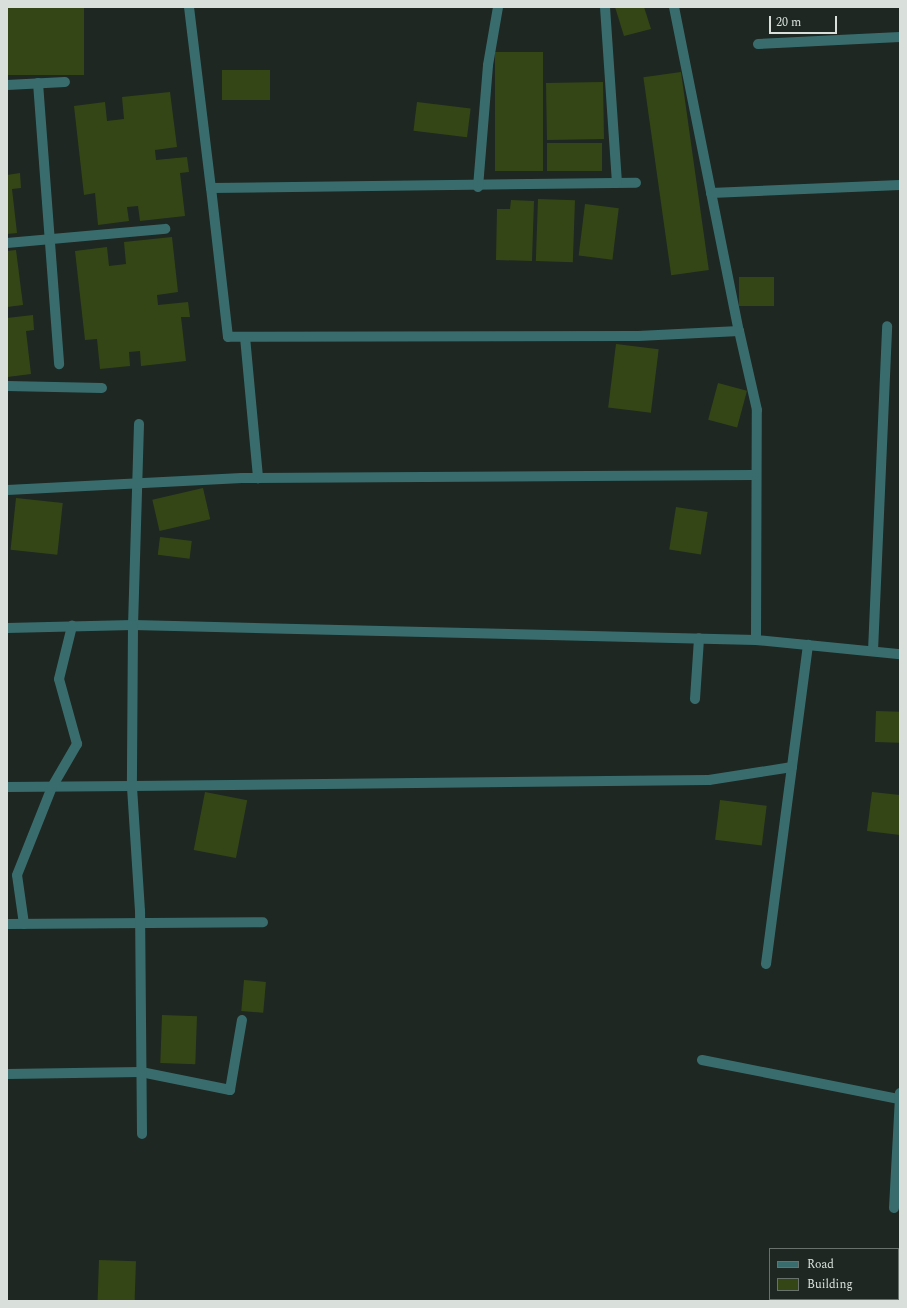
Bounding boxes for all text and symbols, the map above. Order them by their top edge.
scale bar [771,8,839,34]
text: 20 m [776,13,801,32]
legend [769,1248,899,1300]
text: Road [807,1255,834,1274]
text: Building [807,1275,853,1294]

